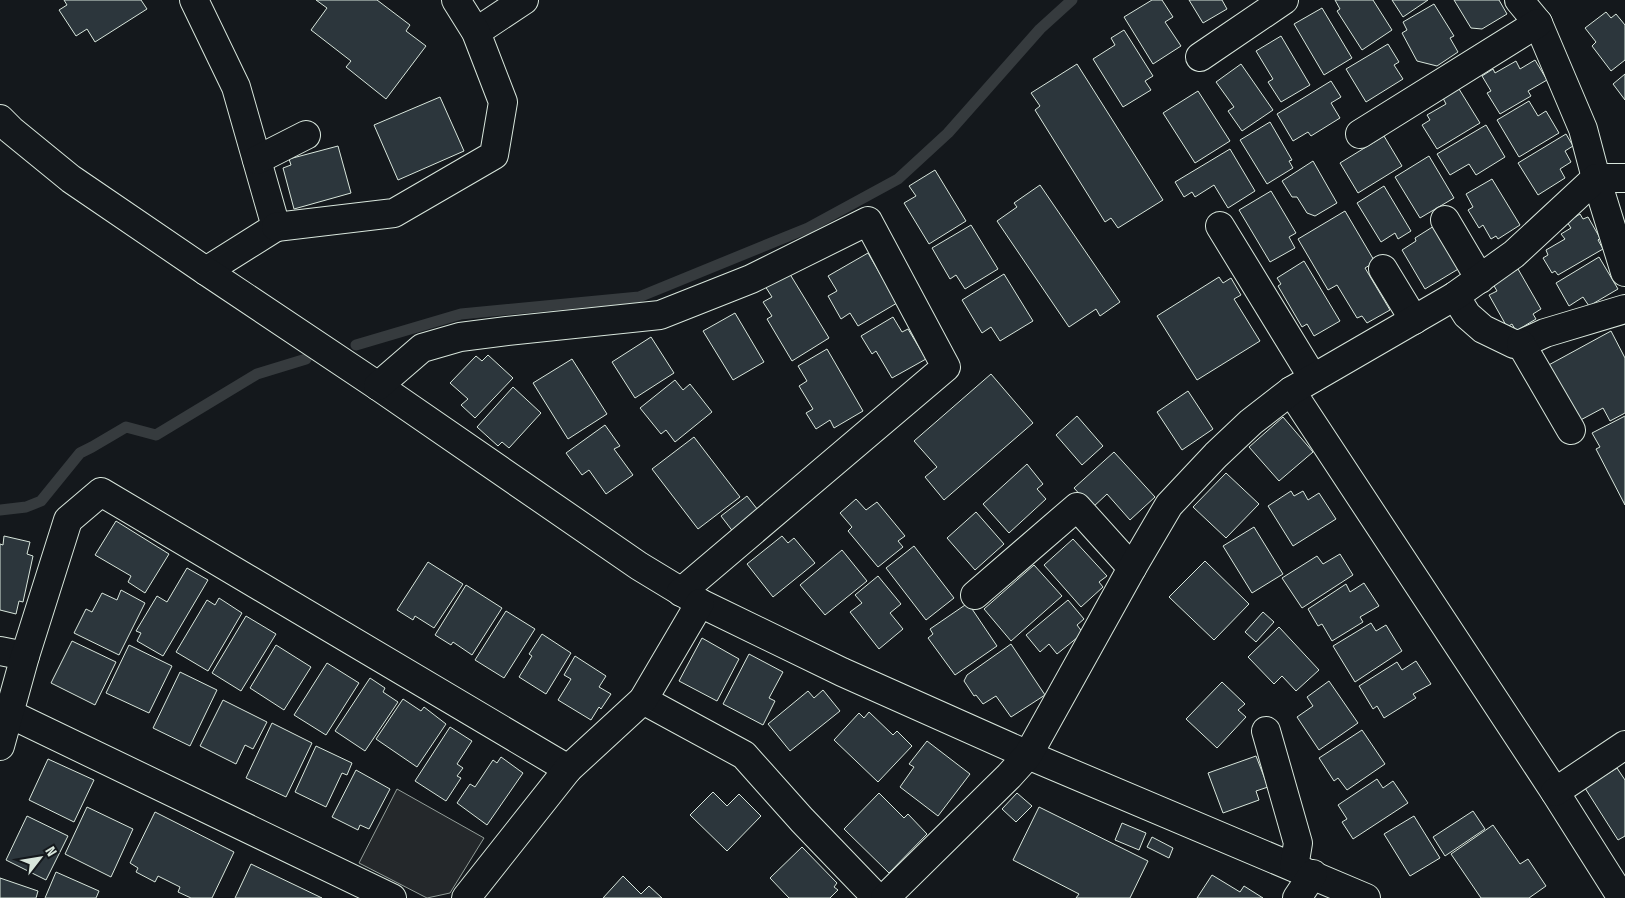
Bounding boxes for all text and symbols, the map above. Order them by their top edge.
north arrow [15,833,65,883]
text: N [41,844,60,860]

